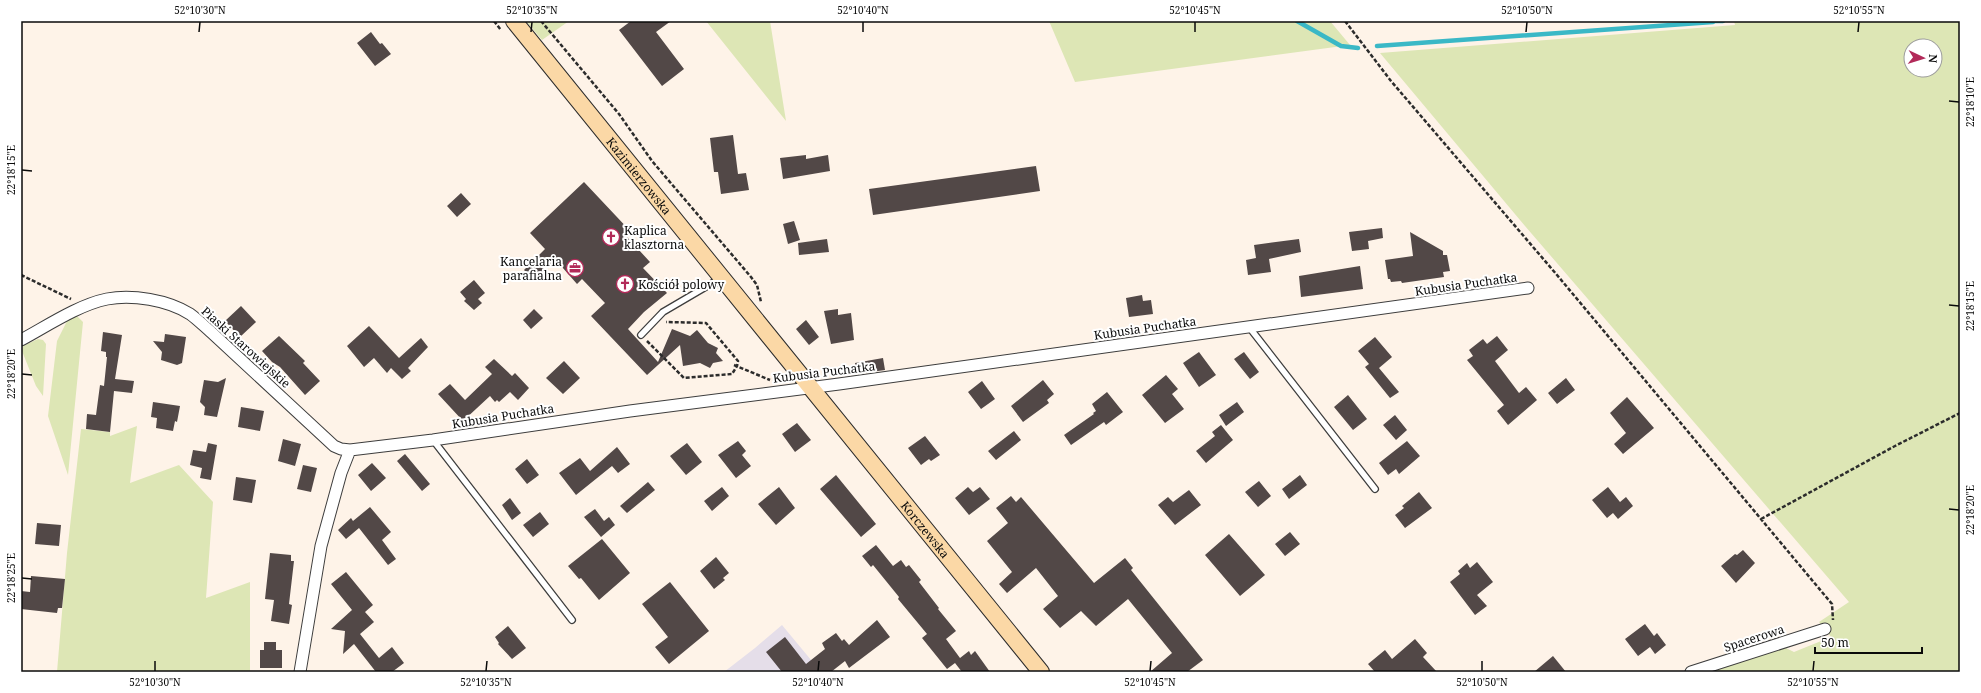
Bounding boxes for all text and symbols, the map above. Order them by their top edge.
text: 52°10'30"N [174,3,226,17]
text: 52°10'35"N [506,3,558,17]
text: 52°10'40"N [837,3,889,17]
text: 52°10'45"N [1169,3,1221,17]
text: 52°10'50"N [1501,3,1553,17]
text: 52°10'55"N [1833,3,1885,17]
north arrow [1903,38,1943,78]
text: N [1926,54,1941,64]
text: 22°18'10"E [1963,77,1977,127]
street label: Kazimierzowska [603,133,676,218]
text: 22°18'15"E [4,145,18,195]
place label: Kaplica klasztorna [624,222,685,253]
church icon: Kaplica klasztorna [601,227,621,247]
place label: Kancelaria parafialna [500,253,562,284]
office icon: Kancelaria parafialna [565,258,585,278]
street label: Kubusia Puchatka [1414,268,1518,300]
church icon: Kościół polowy [615,274,635,294]
place label: Kościół polowy [638,276,724,293]
text: 22°18'15"E [1963,281,1977,331]
street label: Piaski Starowiejskie [198,302,294,392]
street label: Kubusia Puchatka [1093,312,1197,344]
text: 22°18'20"E [4,349,18,399]
street label: Kubusia Puchatka [772,357,876,387]
street label: Kubusia Puchatka [451,400,555,432]
text: 22°18'20"E [1963,485,1977,535]
street label: Korczewska [897,497,954,562]
text: 22°18'25"E [4,553,18,603]
street label: Spacerowa [1722,620,1787,656]
scale bar [1815,629,1922,655]
text: 50 m [1821,634,1849,651]
text: 52°10'30"N [129,675,181,689]
text: 52°10'35"N [460,675,512,689]
text: 52°10'40"N [792,675,844,689]
text: 52°10'45"N [1124,675,1176,689]
text: 52°10'50"N [1456,675,1508,689]
text: 52°10'55"N [1787,675,1839,689]

